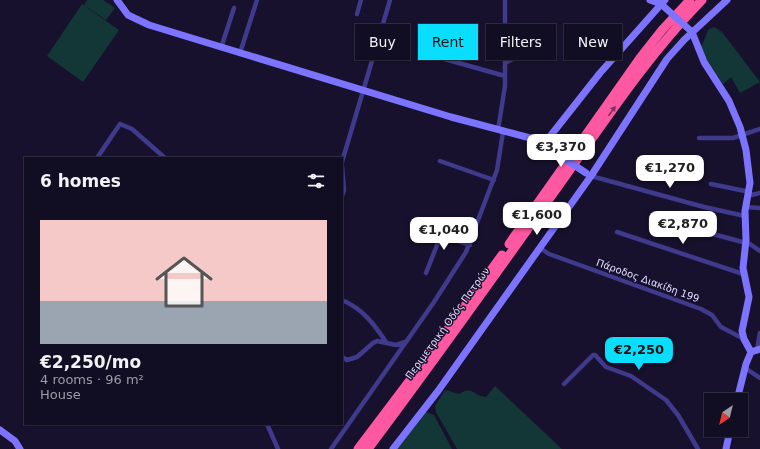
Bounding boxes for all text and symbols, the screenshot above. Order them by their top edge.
chip: Buy [355,24,410,60]
chip: Rent [418,24,478,60]
chip: Filters [486,24,556,60]
chip: New [564,24,622,60]
one-way arrow [608,106,616,116]
pin: €3,370 [528,134,594,168]
text: €3,370 [536,139,586,154]
pin: €1,270 [637,155,703,189]
text: €1,270 [645,160,695,175]
icon: filters [305,170,327,192]
text: 6 homes [40,171,121,191]
pin: €1,600 [504,202,570,236]
text: €1,600 [512,207,562,222]
pin: €2,870 [650,211,716,245]
text: €2,870 [658,216,708,231]
pin: €1,040 [411,217,477,251]
text: €1,040 [419,222,469,237]
icon: home [148,246,220,318]
street label: Πάροδος Διακίδη 199 [595,257,701,304]
street label: Περιμετρική Οδός Πατρών [403,265,492,381]
pin: €2,250 [606,337,672,371]
text: €2,250 [614,342,664,357]
text: €2,250/mo [40,352,141,372]
text: 4 rooms · 96 m² [40,372,144,387]
text: House [40,387,81,402]
north arrow [704,393,748,437]
map controls [704,393,748,437]

